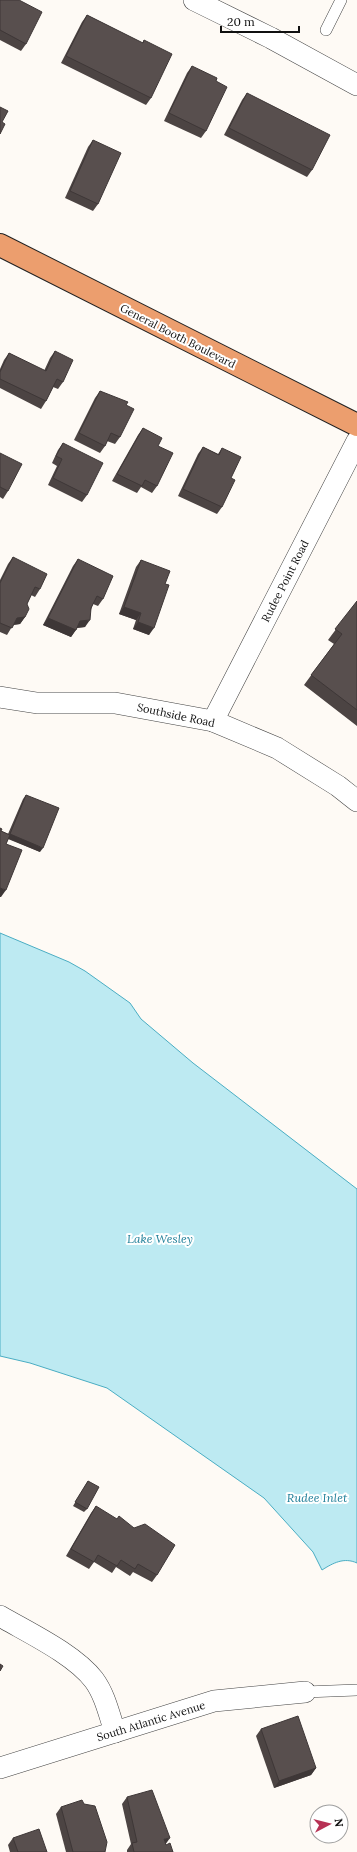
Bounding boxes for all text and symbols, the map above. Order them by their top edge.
scale bar [221,8,299,34]
text: 20 m [227,14,255,29]
street label: General Booth Boulevard [118,301,238,371]
street label: Rudee Point Road [258,537,312,624]
street label: Southside Road [136,700,217,730]
water label: Lake Wesley [127,1231,193,1246]
water label: Rudee Inlet [287,1490,348,1505]
street label: South Atlantic Avenue [95,1698,207,1744]
north arrow [309,1804,349,1844]
text: N [331,1818,346,1828]

